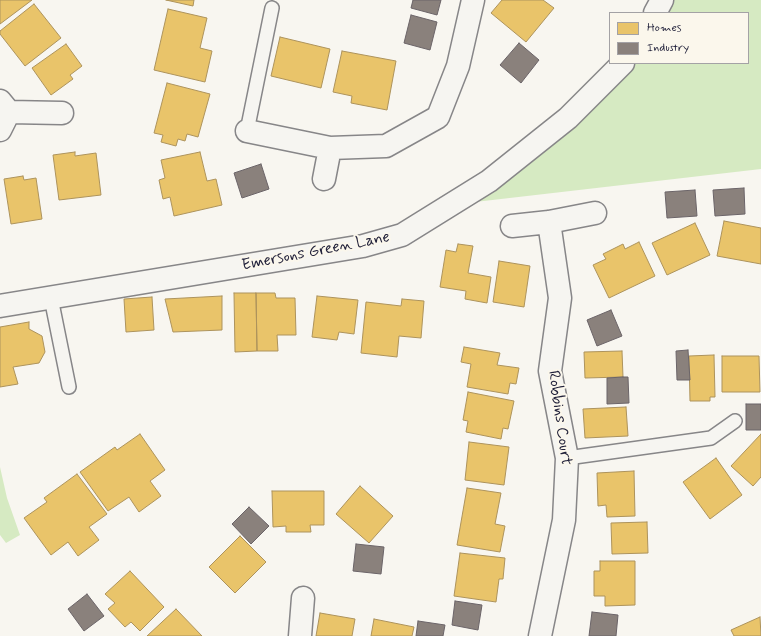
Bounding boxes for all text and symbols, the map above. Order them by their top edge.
legend [609,12,749,64]
text: Homes [647,20,682,36]
text: Industry [647,40,689,56]
street label: Emersons Green Lane [240,228,392,276]
street label: Robbins Court [543,369,575,467]

